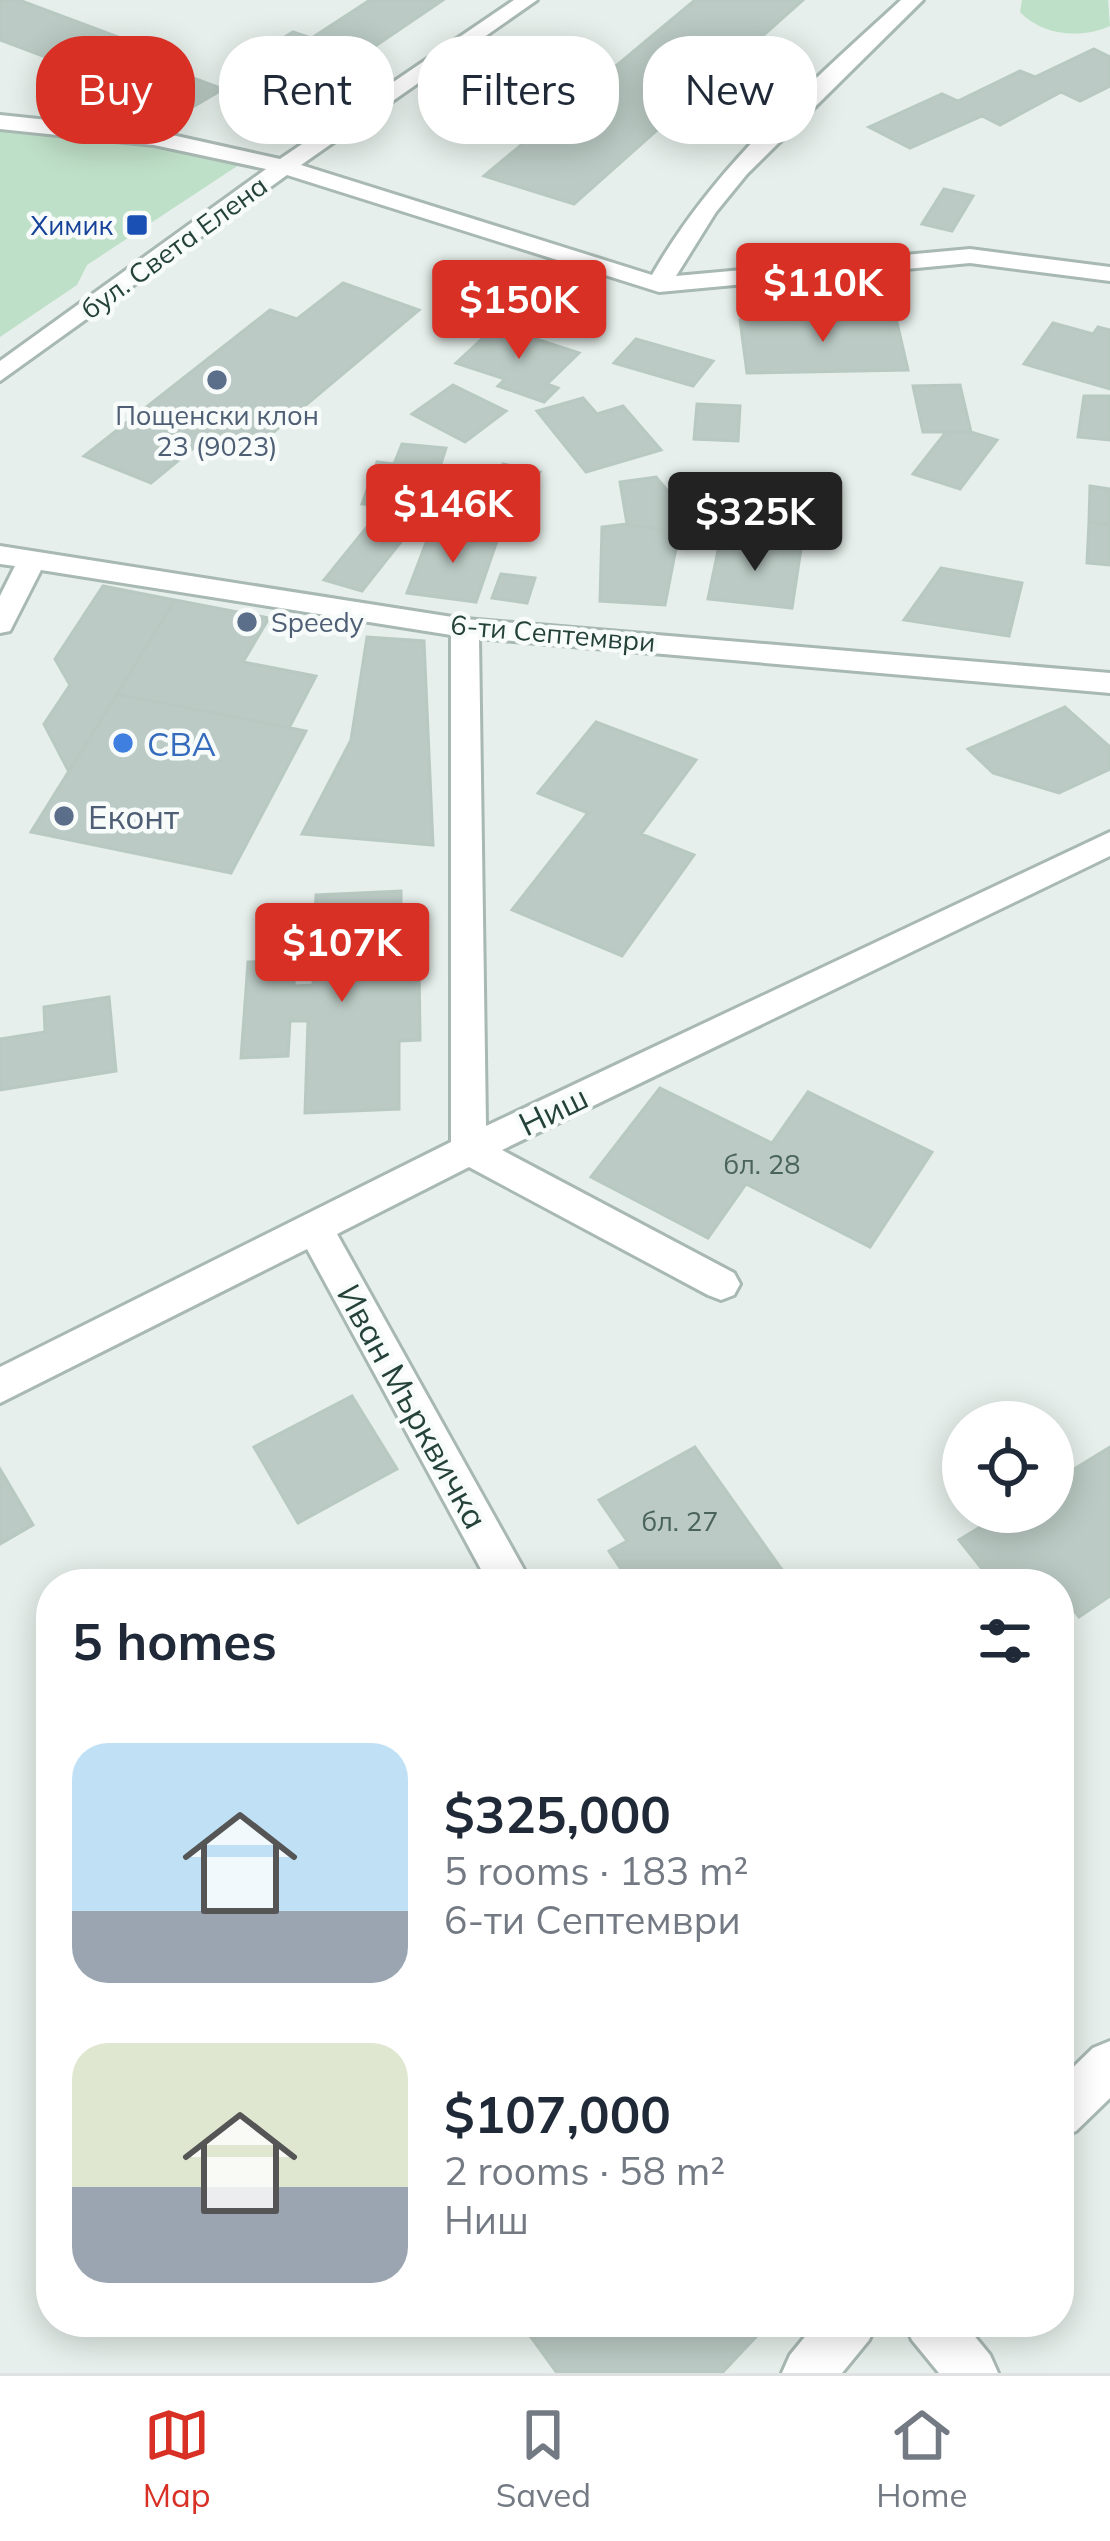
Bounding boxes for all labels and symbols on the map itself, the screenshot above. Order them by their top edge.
street label: бул. Света Елена [74,168,274,326]
place label: Химик [31,208,113,242]
marker: Химик [124,212,150,238]
pin: $110K [739,243,907,345]
pin: $150K [435,260,603,362]
marker: Пощенски клон 23 (9023) [204,367,230,393]
place label: Пощенски клон 23 (9023) [115,398,319,463]
pin: $146K [369,464,537,566]
pin: $325K [671,472,839,574]
place label: Speedy [271,605,365,639]
street label: 6-ти Септември [449,607,657,659]
marker: Speedy [234,609,260,635]
place label: CBA [147,723,216,764]
marker: CBA [110,730,136,756]
place label: Еконт [88,796,179,837]
marker: Еконт [51,803,77,829]
pin: $107K [258,903,426,1005]
street label: Ниш [512,1076,594,1144]
house number: бл. 28 [724,1147,800,1181]
street label: Иван Мърквичка [329,1277,497,1535]
house number: бл. 27 [642,1504,718,1538]

